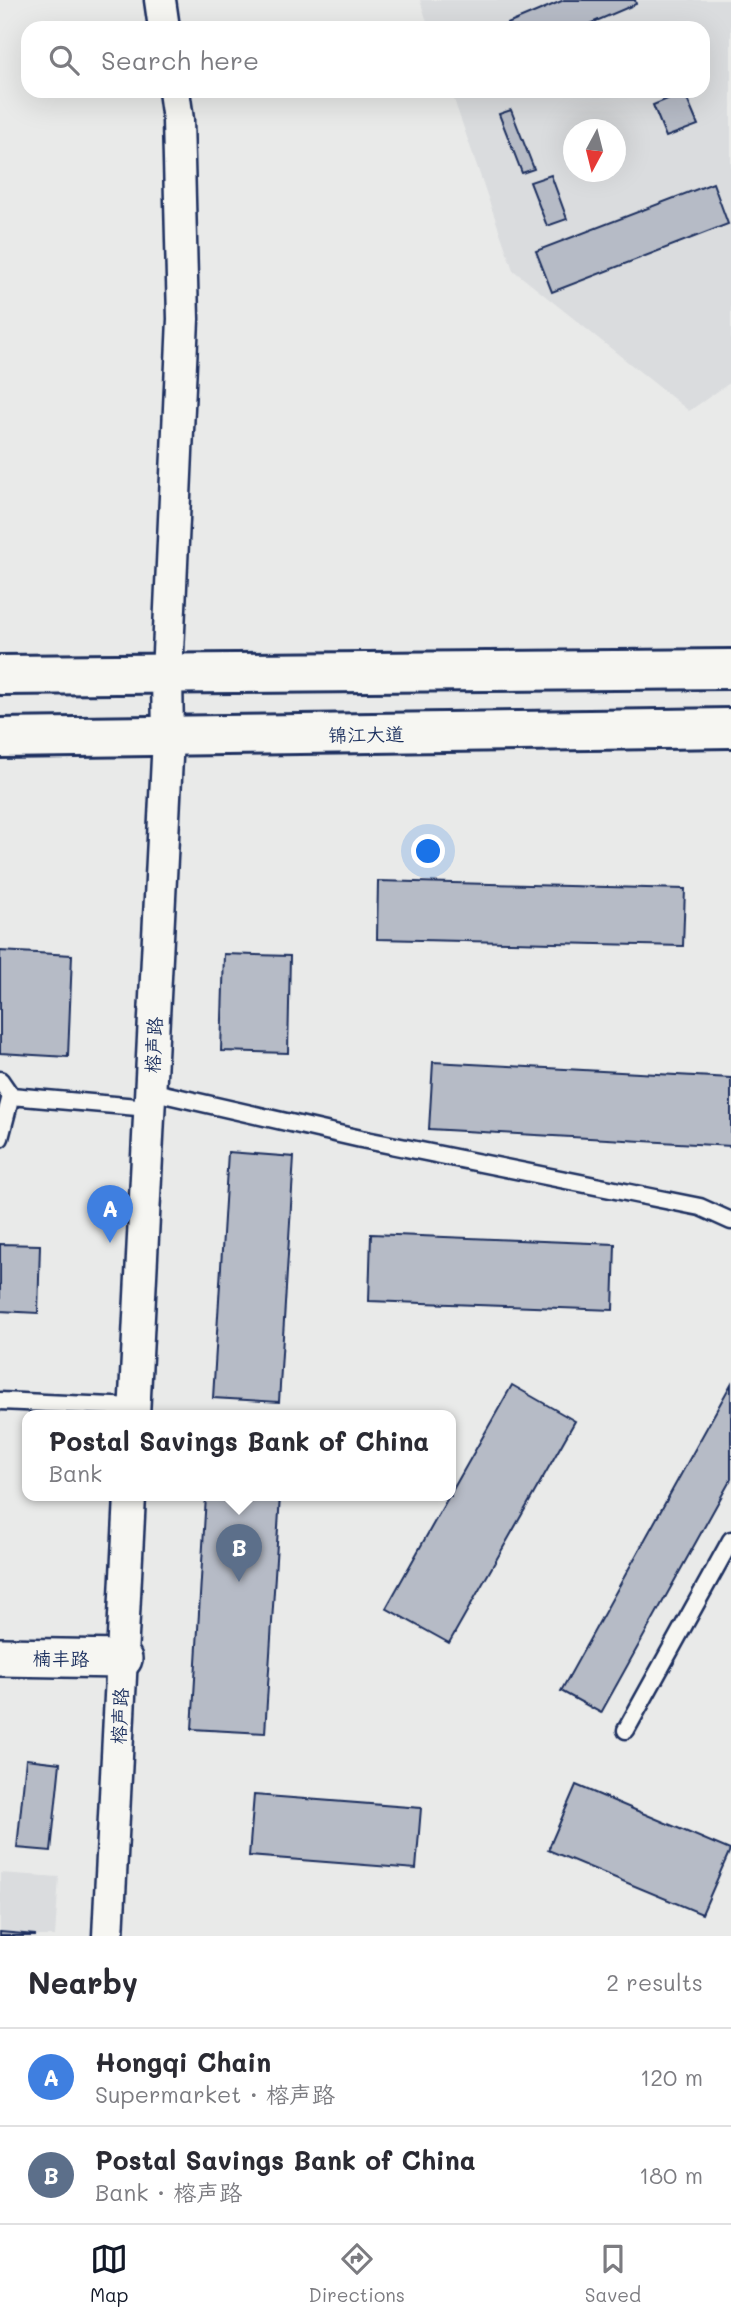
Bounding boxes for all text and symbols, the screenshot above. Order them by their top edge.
search box [21,21,710,98]
icon: search [45,41,83,79]
text: Search here [101,43,259,77]
north arrow [563,119,626,182]
street label: 锦江大道 [328,721,404,747]
your location [411,834,445,868]
street label: 榕声路 [139,1016,167,1074]
pin: A [87,1185,133,1243]
popup [22,1410,456,1501]
text: Postal Savings Bank of China [49,1424,429,1458]
text: Bank [49,1458,102,1488]
pin: B [216,1524,262,1582]
street label: 楠丰路 [32,1645,90,1671]
street label: 榕声路 [105,1687,133,1745]
text: Nearby [28,1962,138,2002]
text: 2 results [606,1967,703,1997]
text: Hongqi Chain [95,2045,271,2079]
text: A [43,2062,59,2092]
text: 120 m [640,2062,703,2092]
text: Supermarket · 榕声路 [95,2079,335,2109]
text: Postal Savings Bank of China [95,2143,476,2177]
text: B [43,2160,59,2190]
text: 180 m [639,2160,703,2190]
text: Bank · 榕声路 [95,2177,242,2207]
tab: Map [90,2240,129,2307]
tab: Directions [308,2240,405,2307]
tab: Saved [585,2240,641,2307]

